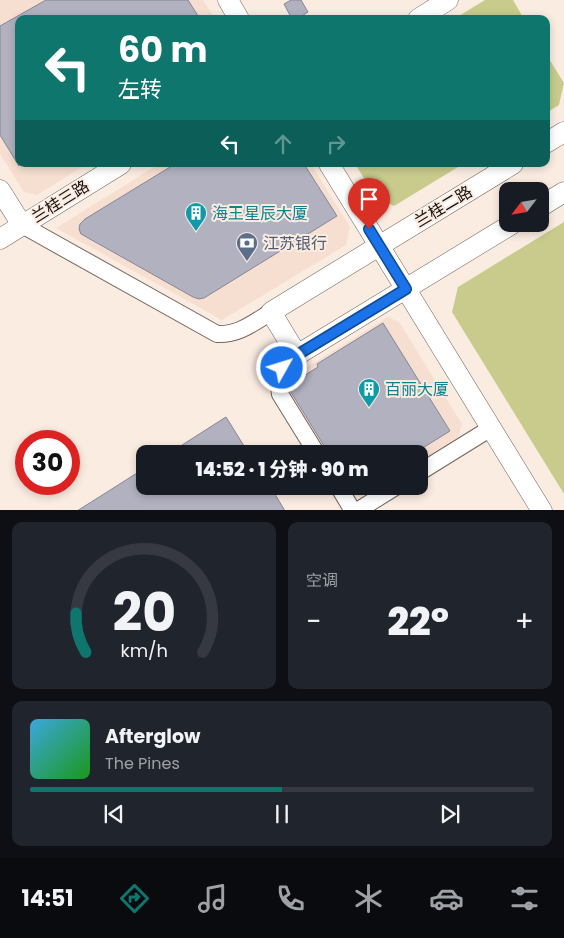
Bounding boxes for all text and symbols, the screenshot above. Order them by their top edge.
text: 60 m [118,25,208,74]
icon: left [35,35,100,100]
text: 左转 [118,74,162,105]
icon: left [216,130,244,158]
icon: ahead [269,130,297,158]
icon: right [322,130,350,158]
street label: 兰桂三路 [27,175,94,228]
pin [348,178,390,229]
street label: 兰桂二路 [410,180,477,233]
north arrow [499,182,549,232]
map controls [499,182,549,232]
icon: arrive [355,185,383,213]
building icon: 海王星辰大厦 [184,201,208,232]
place label: 海王星辰大厦 [212,202,308,225]
bank icon: 江苏银行 [235,231,259,262]
place label: 江苏银行 [263,232,327,255]
position arrow [255,341,307,393]
building icon: 百丽大厦 [357,377,381,408]
place label: 百丽大厦 [385,378,449,401]
speed limit sign: 30 [15,430,80,495]
text: 14:52 · 1 分钟 · 90 m [195,456,369,483]
text: 空调 [306,569,338,592]
text: 20 [112,576,176,649]
text: 22° [387,595,449,648]
text: − [306,602,321,641]
text: + [515,602,534,641]
text: km/h [120,638,168,663]
text: Afterglow [105,723,200,750]
text: The Pines [105,752,180,775]
icon: previous [100,800,128,828]
icon: pause [268,800,296,828]
icon: next [436,800,464,828]
icon: directions [117,881,152,916]
icon: music [195,881,230,916]
icon: phone [273,881,308,916]
icon: climate [351,881,386,916]
icon: car [429,881,464,916]
icon: filters [507,881,542,916]
text: 14:51 [22,883,74,914]

